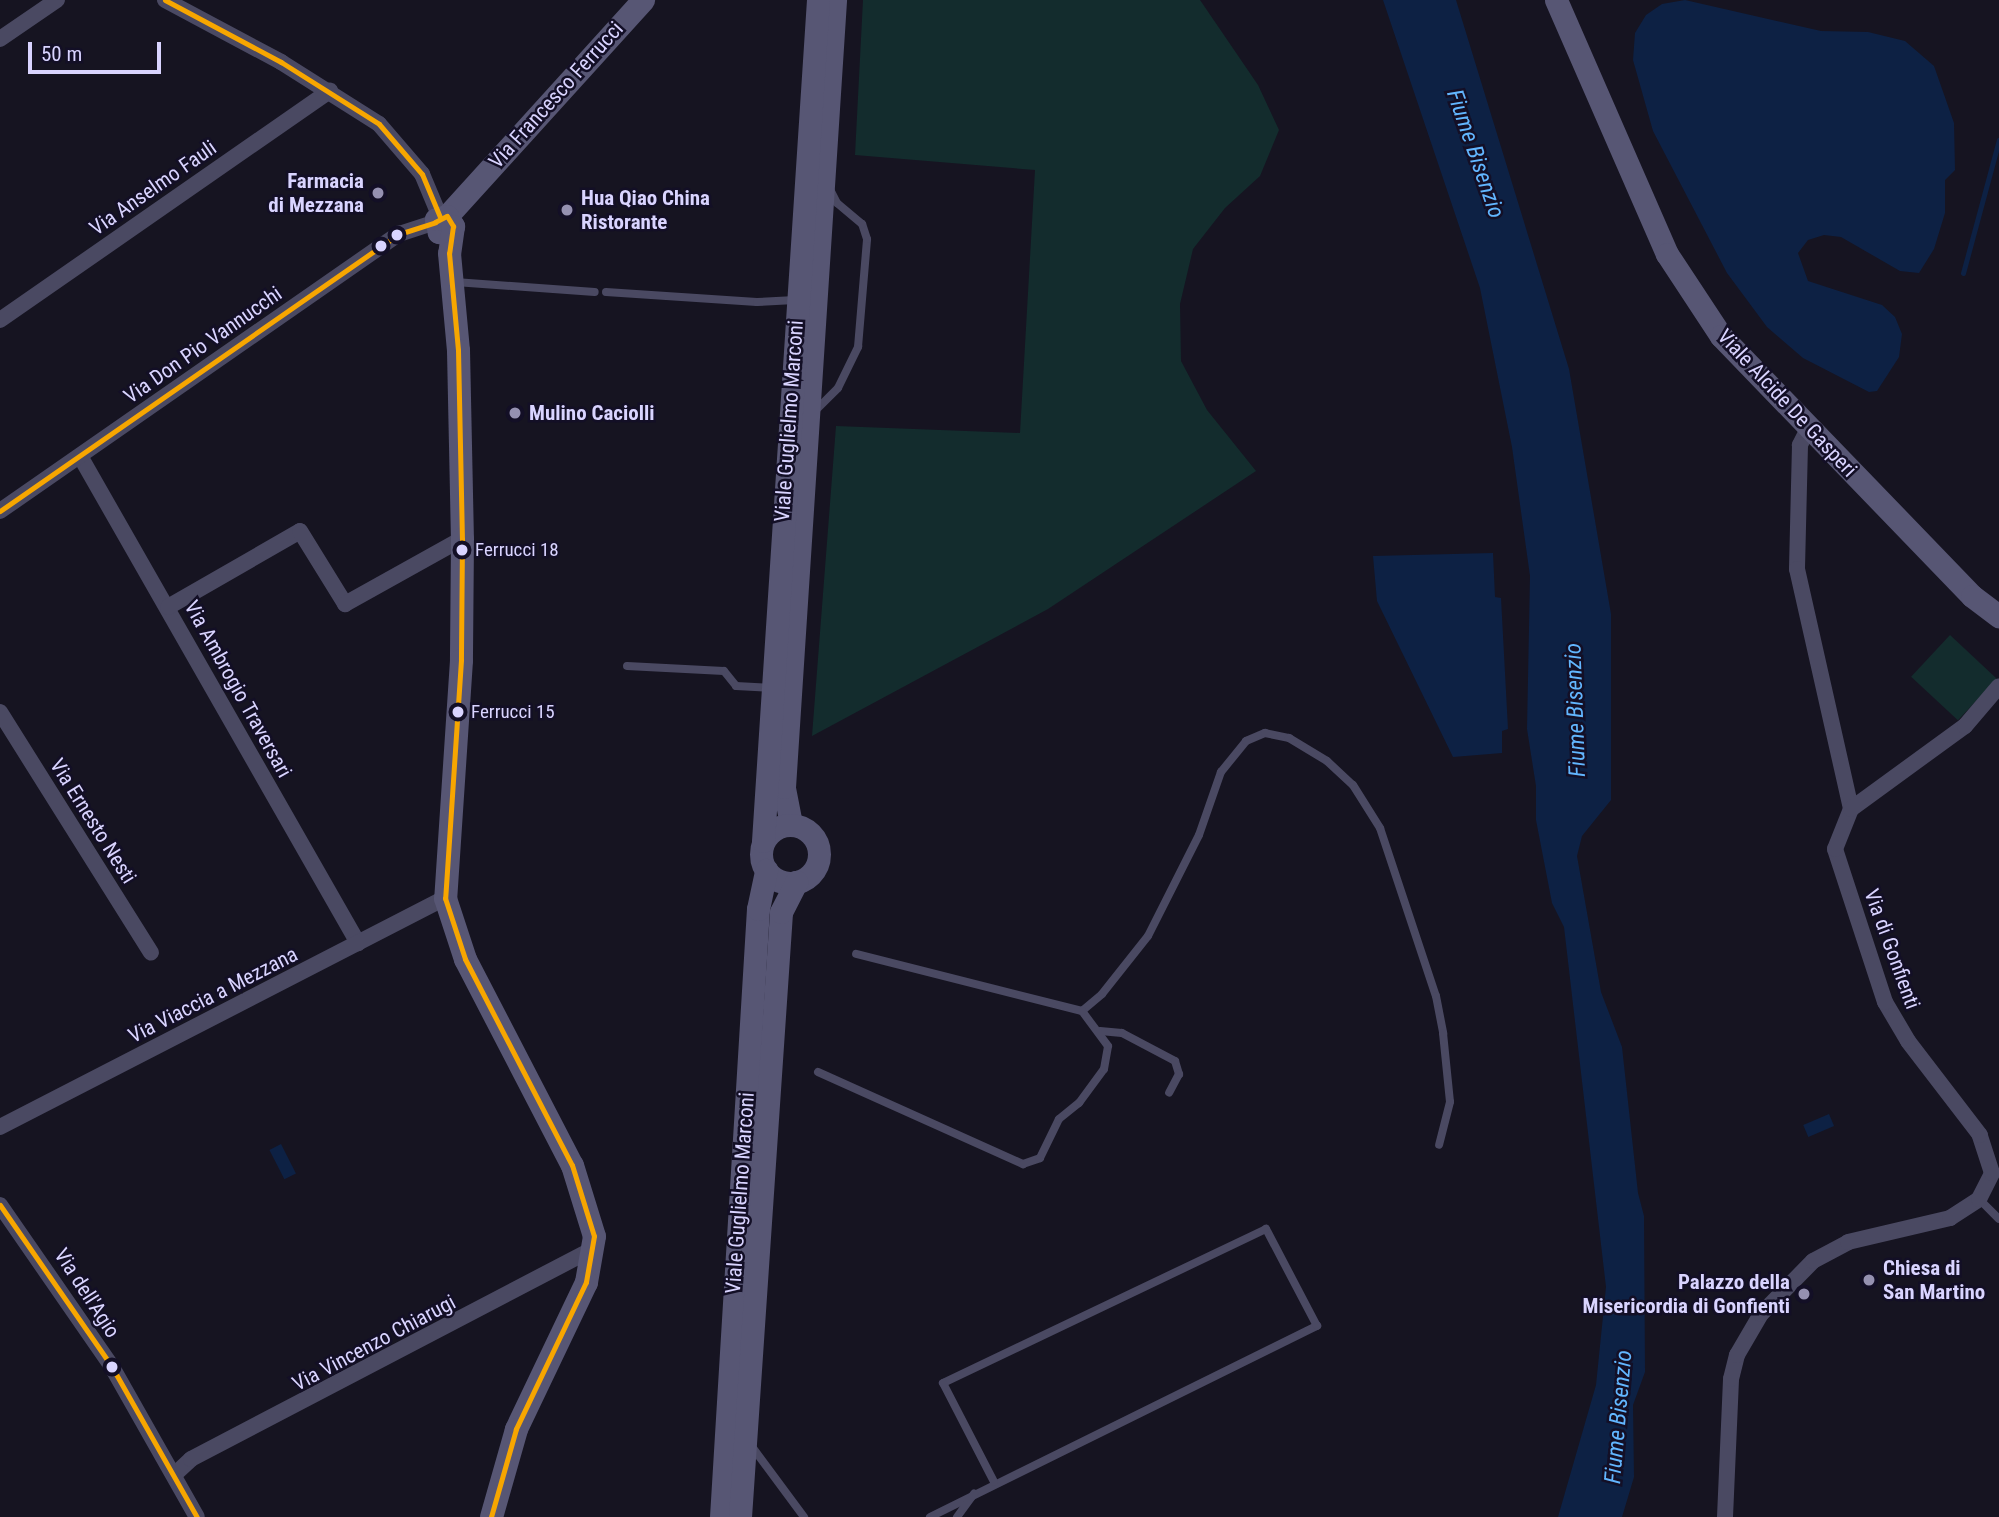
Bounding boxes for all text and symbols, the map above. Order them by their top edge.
street label: Via Francesco Ferrucci [484,16,628,174]
scale bar [32,28,164,72]
text: 50 m [41,42,82,66]
water label: Fiume Bisenzio [1440,86,1510,222]
street label: Via Anselmo Fauli [85,135,221,241]
place label: Farmacia di Mezzana [268,168,364,218]
marker: Farmacia di Mezzana [370,185,386,201]
place label: Hua Qiao China Ristorante [581,185,710,235]
marker: Hua Qiao China Ristorante [559,202,575,218]
unlabelled marker [390,228,404,242]
unlabelled marker [374,239,388,253]
street label: Via Don Pio Vannucchi [119,281,287,409]
street label: Viale Guglielmo Marconi [769,319,809,523]
street label: Viale Alcide De Gasperi [1712,324,1862,482]
place label: Mulino Caciolli [529,400,655,426]
marker: Mulino Caciolli [507,405,523,421]
place label: Ferrucci 18 [475,539,559,561]
marker: Ferrucci 18 [455,543,469,557]
street label: Via Ambrogio Traversari [179,596,297,782]
water label: Fiume Bisenzio [1560,643,1592,777]
place label: Ferrucci 15 [471,701,555,723]
marker: Ferrucci 15 [451,705,465,719]
street label: Via Ernesto Nesti [44,754,142,888]
street label: Via di Gonfienti [1859,885,1925,1013]
street label: Via Viaccia a Mezzana [124,941,302,1049]
street label: Viale Guglielmo Marconi [720,1091,760,1295]
street label: Via dell'Agio [49,1244,125,1342]
place label: Chiesa di San Martino [1883,1255,1985,1305]
place label: Palazzo della Misericordia di Gonfienti [1582,1269,1790,1319]
marker: Chiesa di San Martino [1861,1272,1877,1288]
marker: Palazzo della Misericordia di Gonfienti [1796,1286,1812,1302]
street label: Via Vincenzo Chiarugi [288,1289,460,1397]
water label: Fiume Bisenzio [1599,1349,1639,1485]
unlabelled marker [105,1360,119,1374]

